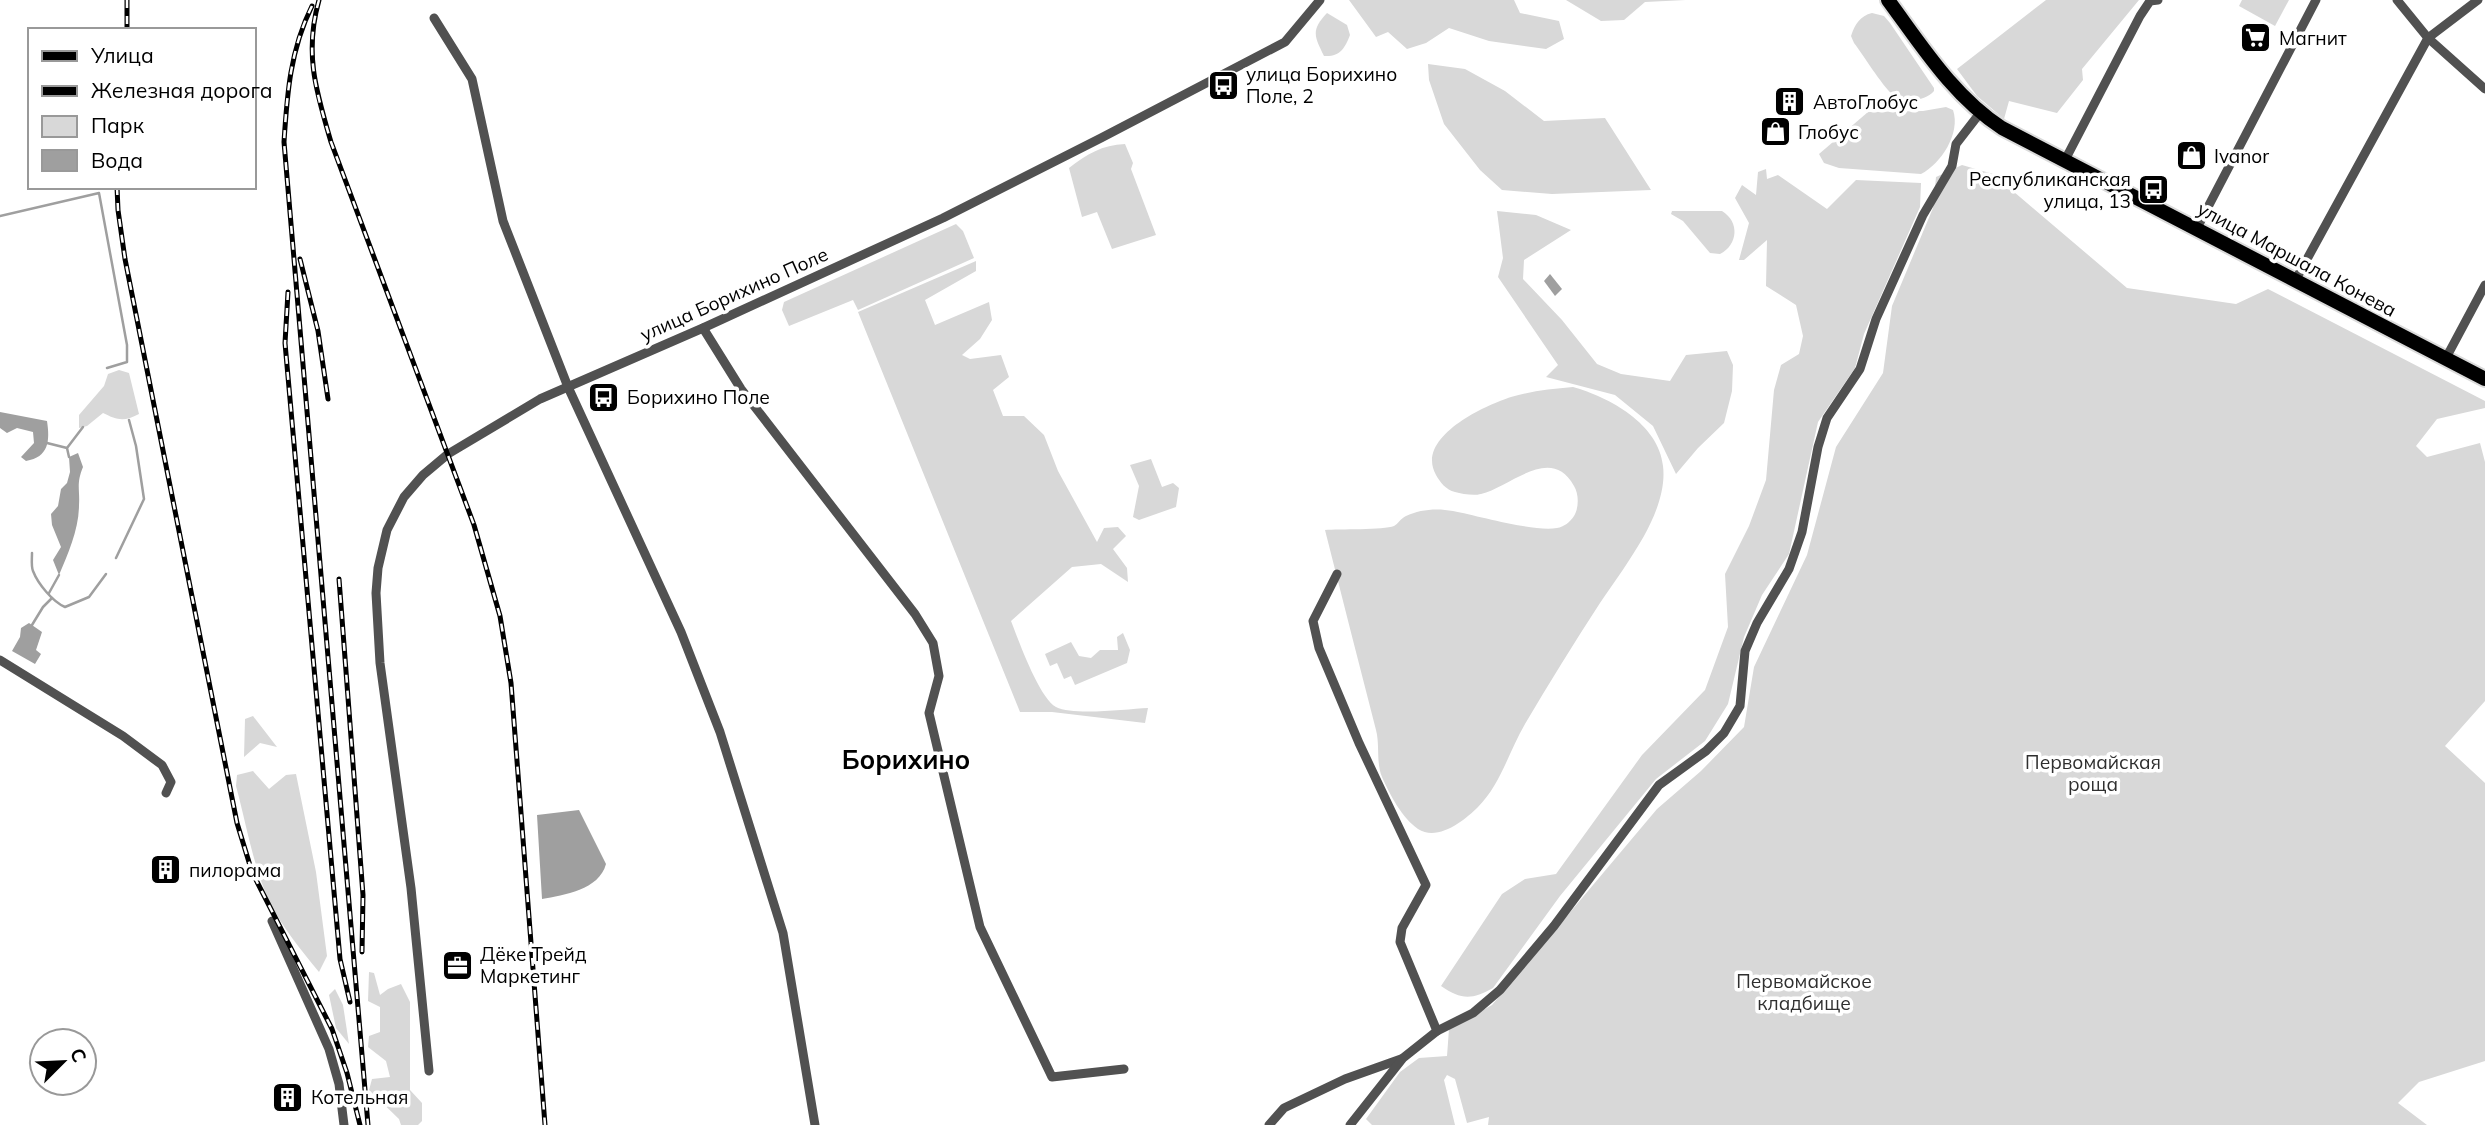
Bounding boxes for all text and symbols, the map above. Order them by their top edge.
supermarket icon: Магнит [2239,21,2273,55]
place label: Магнит [2279,26,2347,50]
legend [28,28,256,189]
text: Улица [90,42,154,68]
place label: улица Борихино Поле, 2 [1246,62,1397,108]
bus stop icon: улица Борихино Поле, 2 [1206,68,1240,102]
text: Железная дорога [91,77,273,103]
building icon: АвтоГлобус [1773,85,1807,119]
place label: АвтоГлобус [1813,90,1918,114]
text: Парк [91,112,145,138]
shop icon: Глобус [1758,115,1792,149]
place label: Глобус [1798,120,1859,144]
shop icon: Ivanor [2174,139,2208,173]
place label: Ivanor [2214,144,2269,168]
text: Вода [91,147,143,173]
place label: Республиканская улица, 13 [1969,167,2131,213]
bus stop icon: Республиканская улица, 13 [2137,173,2171,207]
street label: улица Маршала Конева [2193,196,2401,322]
street label: улица Борихино Поле [636,242,832,346]
bus stop icon: Борихино Поле [587,380,621,414]
place label: Борихино Поле [627,385,770,409]
district label: Борихино [842,743,970,776]
park label: Первомайская роща [2025,750,2161,796]
building icon: пилорама [149,853,183,887]
place label: пилорама [189,858,281,882]
place label: Дёке Трейд Маркетинг [480,942,587,988]
office icon: Дёке Трейд Маркетинг [440,948,474,982]
park label: Первомайское кладбище [1736,969,1872,1015]
north arrow [28,1027,98,1097]
text: С [65,1044,92,1066]
building icon: Котельная [271,1080,305,1114]
place label: Котельная [311,1085,409,1109]

